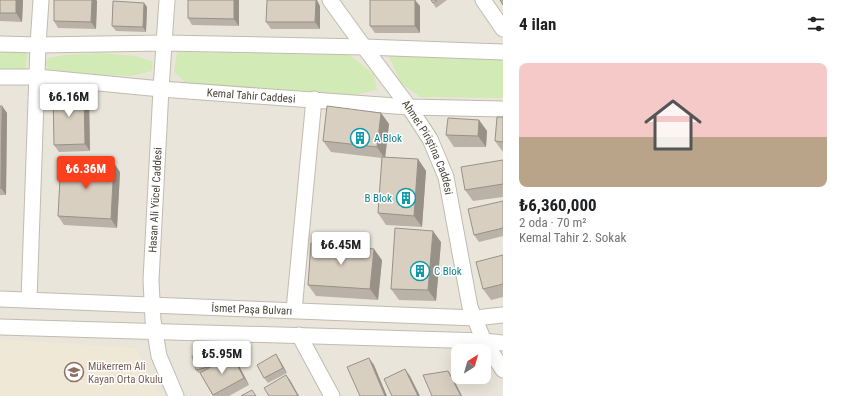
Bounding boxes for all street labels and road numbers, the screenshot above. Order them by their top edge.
street label: Kemal Tahir Caddesi [206,86,296,106]
street label: Ahmet Piriştina Caddesi [399,98,455,196]
street label: Hasan Ali Yücel Caddesi [146,147,165,253]
street label: İsmet Paşa Bulvarı [211,301,292,318]

